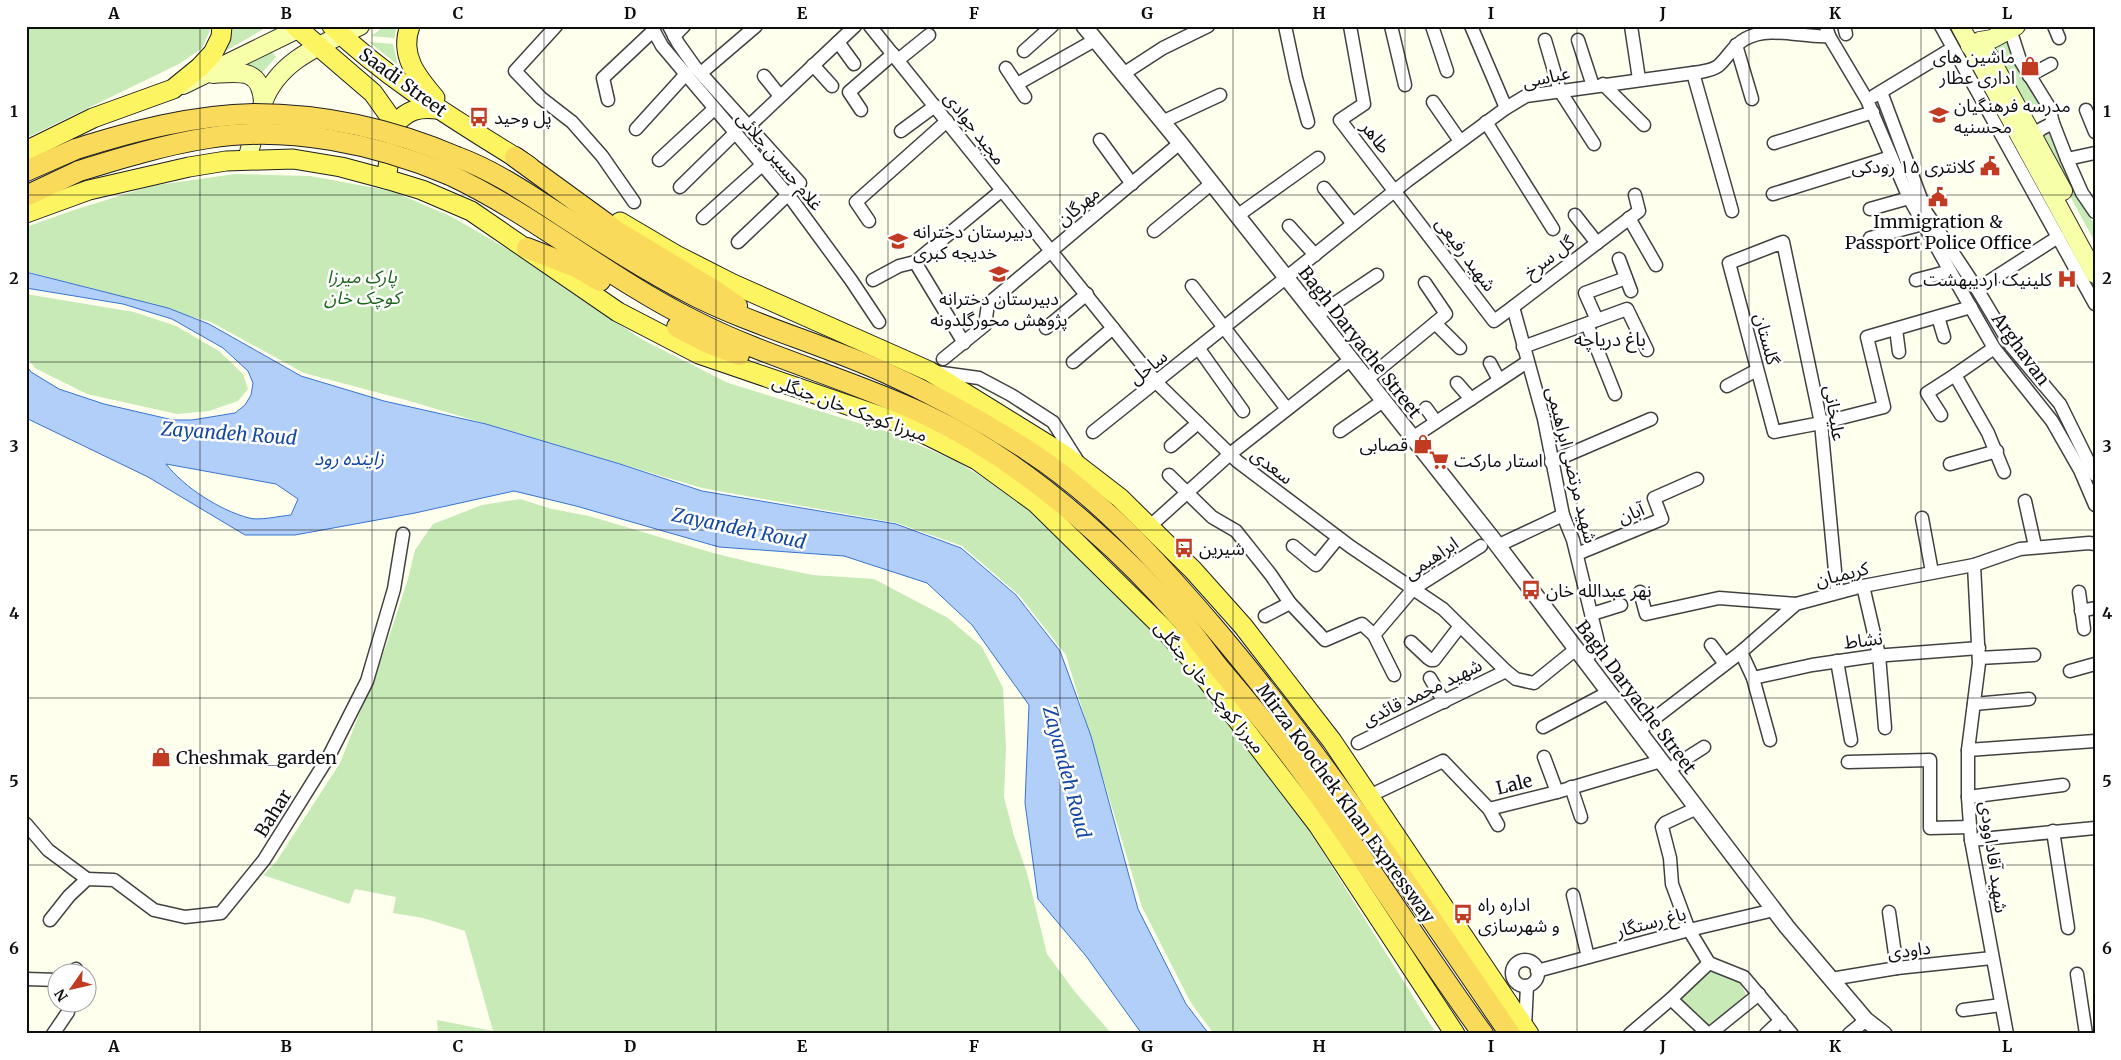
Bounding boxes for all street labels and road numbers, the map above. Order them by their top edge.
street label: Saadi Street [355,42,451,122]
street label: عباسی [1520,61,1572,93]
street label: مجید جوادی [939,87,1011,169]
street label: غلام حسین جلائی [730,107,828,217]
street label: طاهر [1356,115,1396,158]
street label: مهرگان [1051,181,1105,231]
street label: شهید رفیعی [1431,212,1501,296]
street label: گل سرخ [1519,230,1581,285]
street label: Bagh Daryache Street [1294,261,1426,423]
street label: Arghavan [1986,307,2055,390]
street label: گلستان [1749,311,1785,368]
street label: ساحل [1124,345,1172,389]
street label: میرزا کوچک خان جنگلی [769,369,931,447]
street label: شهید مرتضی ابراهیمی [1541,384,1603,546]
street label: علیخانی [1819,384,1851,442]
street label: سعدی [1246,443,1298,489]
street label: آبان [1614,497,1648,529]
street label: ابراهیمی [1399,531,1463,585]
street label: کریمیان [1813,556,1872,592]
street label: میرزا کوچک خان جنگلی [1150,616,1270,758]
street label: Bagh Daryache Street [1571,616,1701,778]
street label: نشاط [1842,626,1884,654]
street label: شهید محمد قائدی [1358,653,1486,731]
street label: Mirza Koochek Khan Expressway [1251,679,1441,927]
street label: Lale [1494,768,1534,800]
street label: Bahar [250,785,296,841]
street label: شهید آقاداوودی [1975,800,2013,914]
street label: باغ رستگار [1613,902,1689,945]
street label: داودی [1886,936,1932,964]

